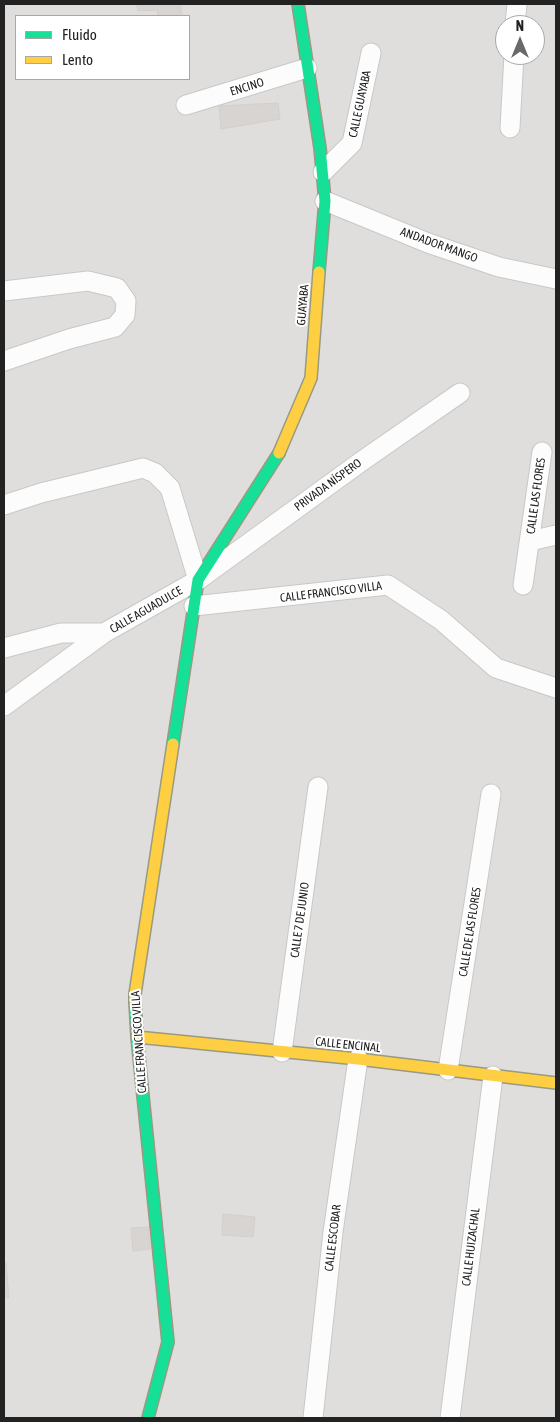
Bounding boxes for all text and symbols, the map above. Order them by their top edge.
legend [15,15,190,80]
north arrow [495,15,545,65]
text: N [516,18,524,34]
text: Fluido [62,26,97,43]
text: Lento [62,51,93,68]
street label: CALLE GUAYABA [346,69,374,139]
street label: ENCINO [228,75,266,99]
street label: ANDADOR MANGO [398,224,480,266]
street label: GUAYABA [294,284,312,326]
street label: PRIVADA NÍSPERO [292,456,364,514]
street label: CALLE LAS FLORES [524,457,548,535]
street label: CALLE FRANCISCO VILLA [279,579,383,605]
street label: CALLE AGUADULCE [107,583,185,637]
street label: CALLE 7 DE JUNIO [288,881,312,959]
street label: CALLE DE LAS FLORES [456,886,484,978]
street label: CALLE FRANCISCO VILLA [128,990,150,1094]
street label: CALLE ENCINAL [315,1034,381,1056]
street label: CALLE ESCOBAR [322,1204,344,1272]
street label: CALLE HUIZACHAL [459,1207,483,1287]

